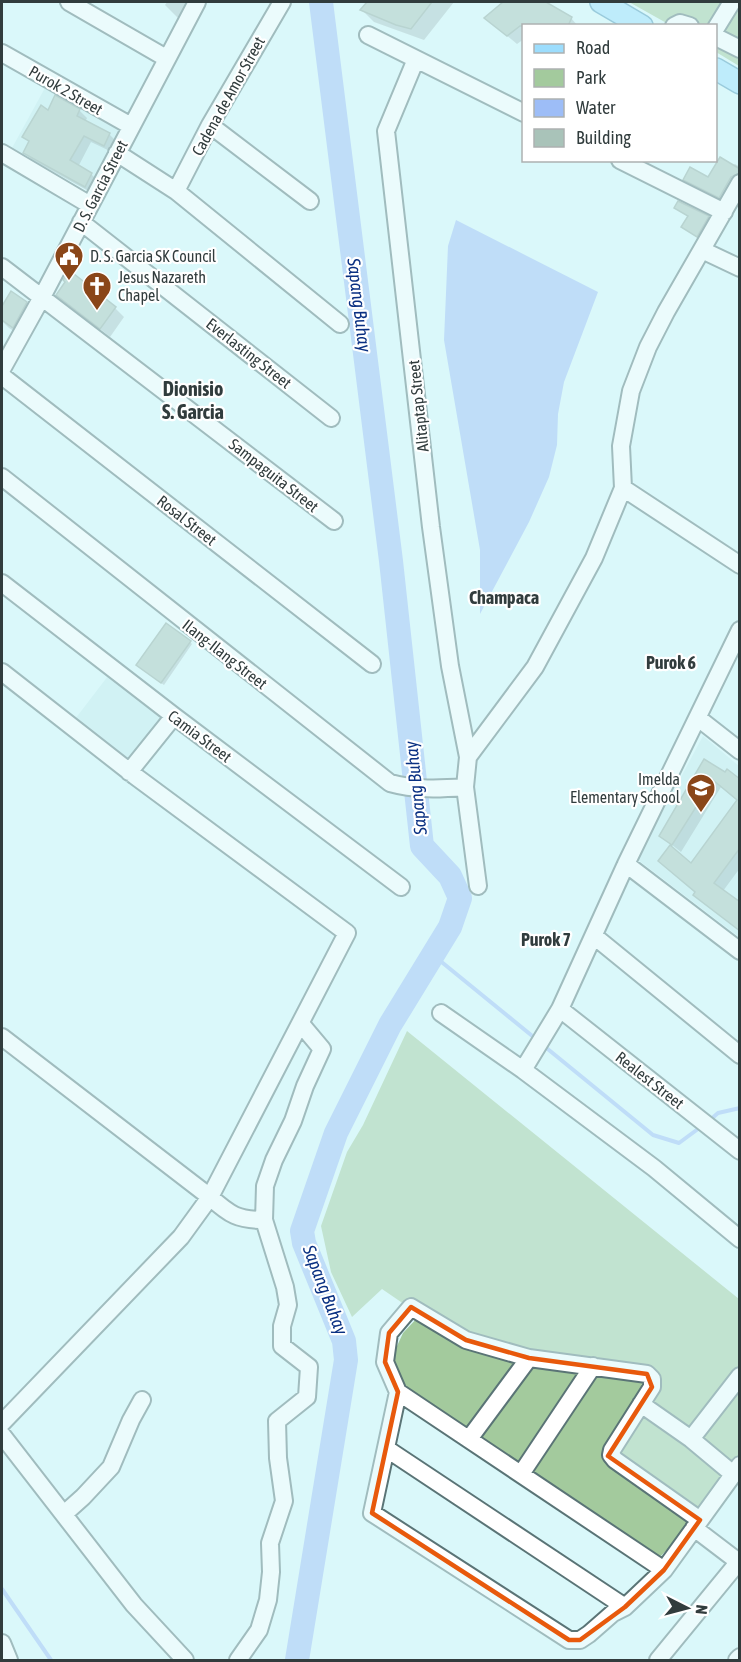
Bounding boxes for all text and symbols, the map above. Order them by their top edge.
legend [522,24,717,162]
street label: Cadena de Amor Street [188,33,268,158]
text: Road [576,37,610,58]
street label: Purok 2 Street [26,62,106,118]
text: Park [576,67,606,88]
text: Water [576,97,616,118]
text: Building [576,127,631,148]
street label: D. S. Garcia Street [69,137,131,235]
public building icon: D. S. Garcia SK Council [53,240,85,282]
place label: D. S. Garcia SK Council [90,247,217,265]
water label: Sapang Buhay [343,256,376,354]
place label: Jesus Nazareth Chapel [118,268,206,305]
church icon: Jesus Nazareth Chapel [81,270,113,312]
street label: Everlasting Street [202,314,295,393]
street label: Alitaptap Street [404,359,433,453]
district label: Dionisio S. Garcia [162,377,224,423]
street label: Sampaguita Street [225,435,323,516]
street label: Rosal Street [154,491,220,549]
district label: Champaca [469,587,539,608]
street label: Ilang-Ilang Street [179,615,271,694]
district label: Purok 6 [646,652,696,673]
street label: Camia Street [165,706,236,766]
water label: Sapang Buhay [400,740,431,837]
place label: Imelda Elementary School [570,770,681,807]
school or university icon: Imelda Elementary School [685,772,717,814]
district label: Purok 7 [521,929,571,950]
street label: Realest Street [612,1048,688,1112]
water label: Sapang Buhay [298,1241,352,1338]
north arrow [657,1578,717,1638]
text: N [692,1604,711,1615]

